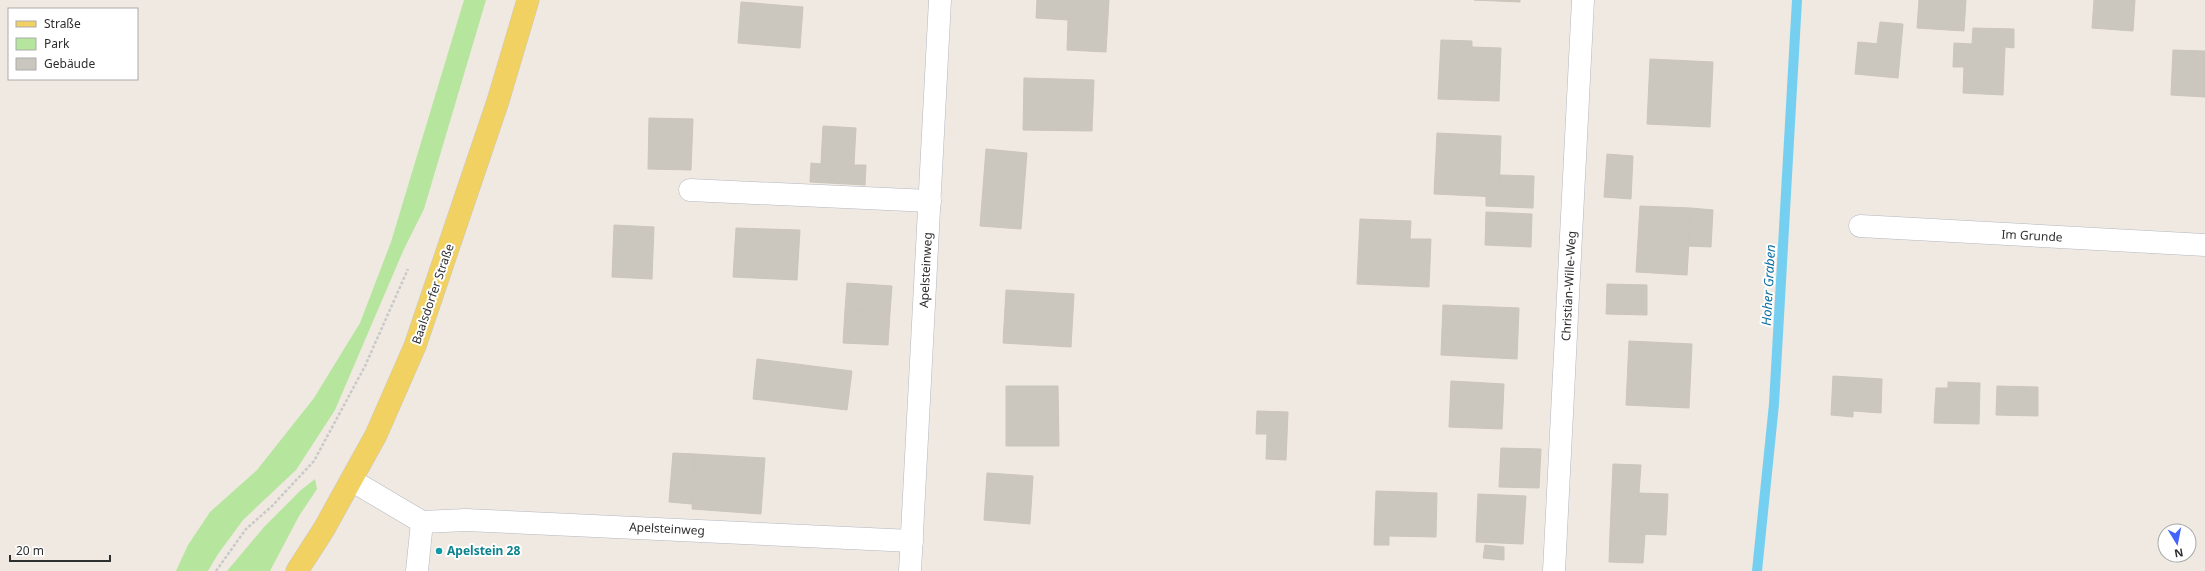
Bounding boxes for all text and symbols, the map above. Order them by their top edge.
legend [8,8,138,80]
text: Straße [44,15,81,32]
text: Park [44,35,70,52]
text: Gebäude [44,55,95,72]
street label: Im Grunde [2001,225,2063,246]
street label: Christian-Wille-Weg [1557,230,1580,342]
street label: Apelsteinweg [915,232,936,308]
street label: Baalsdorfer Straße [407,241,458,346]
water label: Hoher Graben [1757,244,1779,326]
street label: Apelsteinweg [629,518,705,539]
north arrow [2157,523,2197,563]
scale bar [10,537,110,563]
text: 20 m [16,542,44,559]
place label: Apelstein 28 [447,542,520,559]
text: N [2173,545,2185,562]
marker: Apelstein 28 [434,546,444,556]

